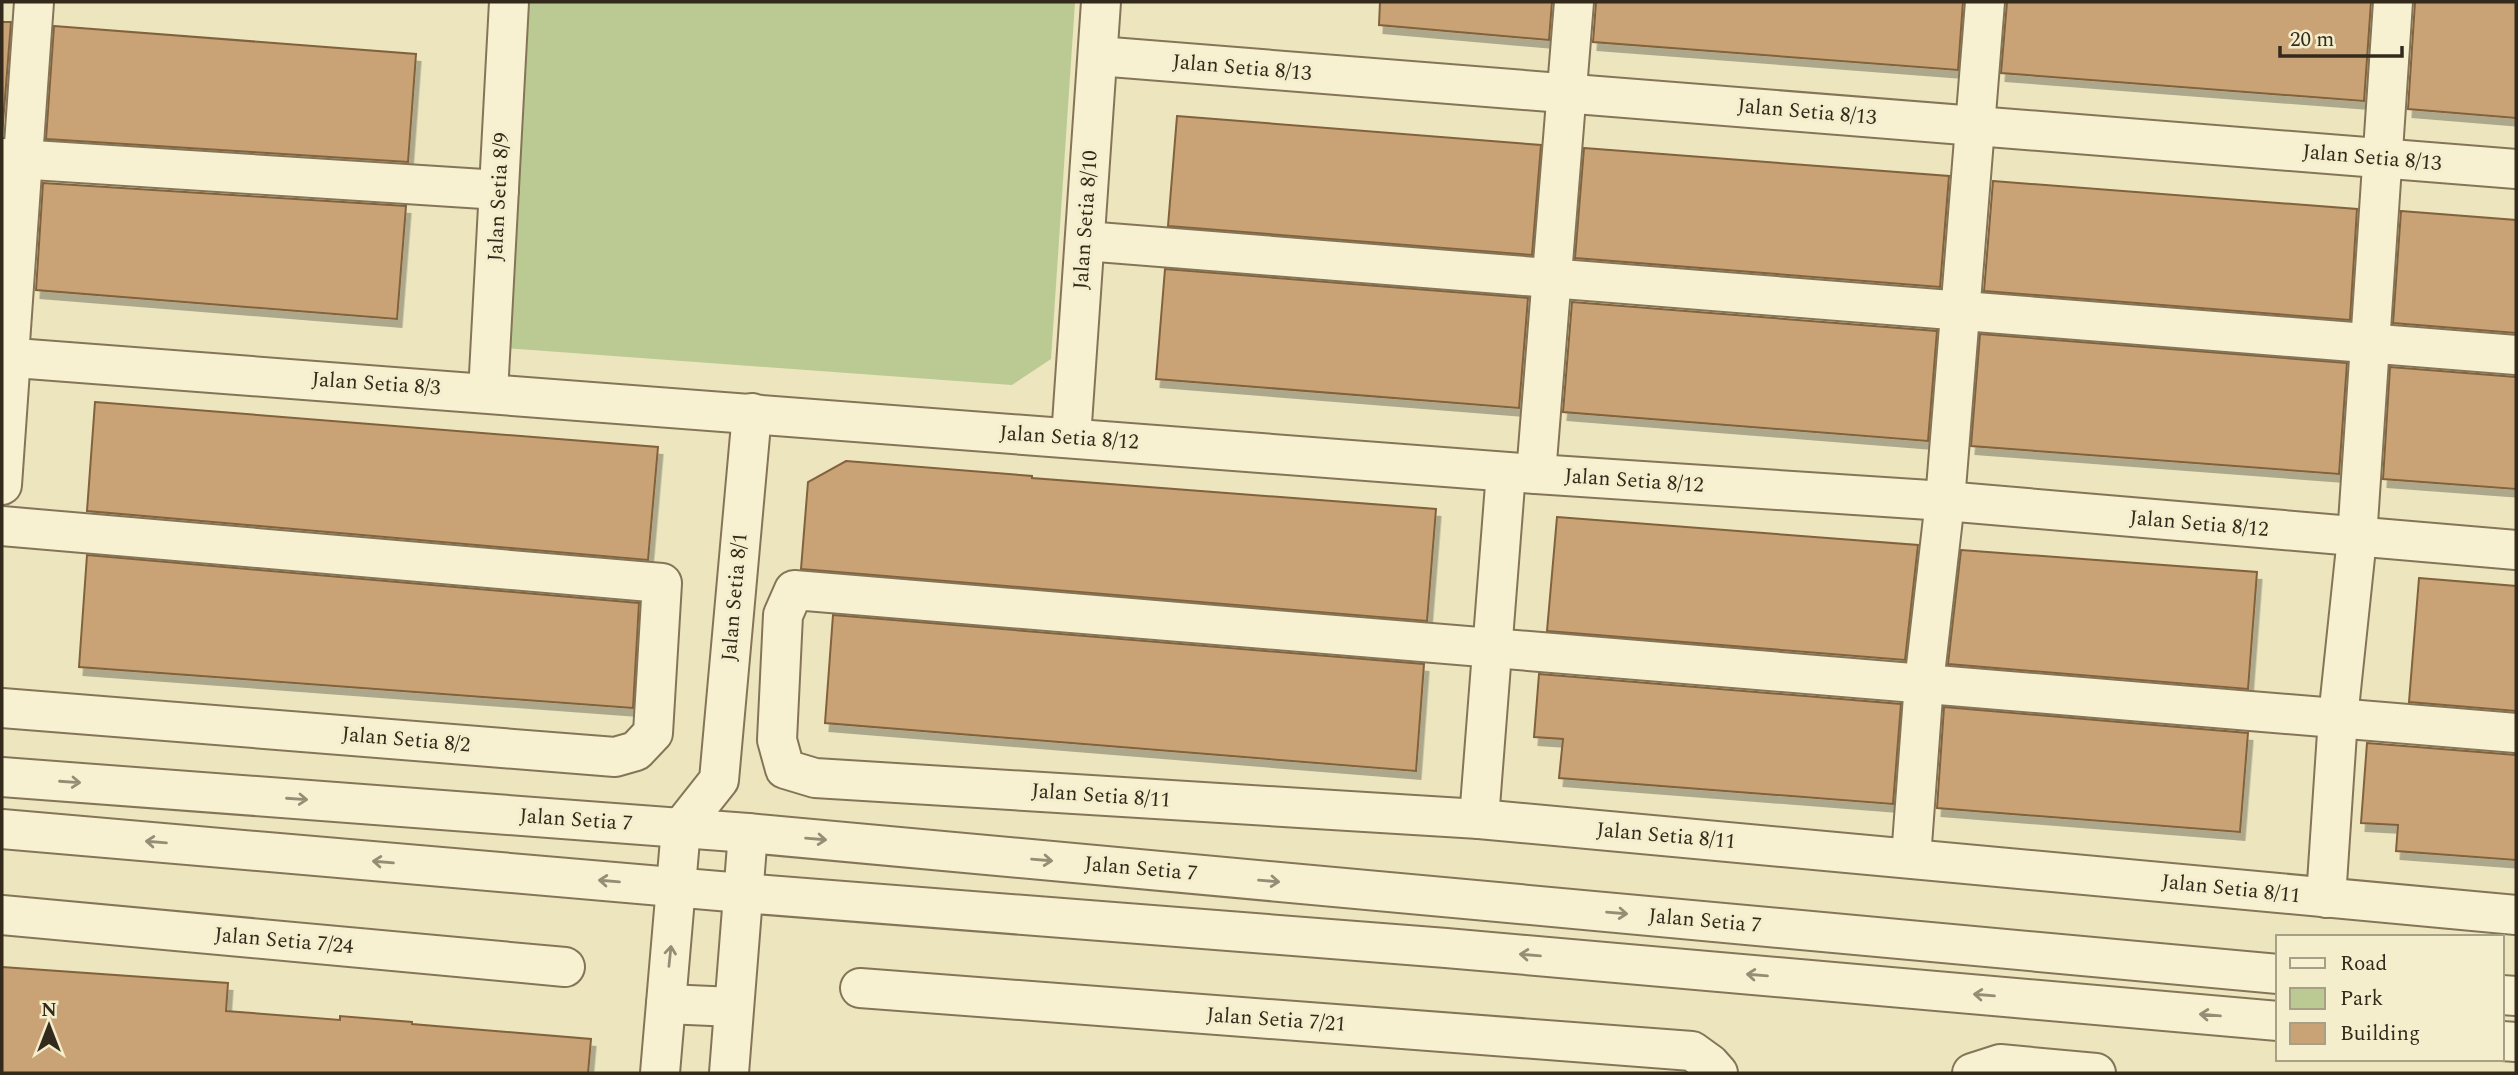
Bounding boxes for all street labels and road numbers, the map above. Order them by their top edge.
street label: Jalan Setia 8/13 [1171,46,1313,90]
street label: Jalan Setia 8/13 [1736,90,1878,134]
street label: Jalan Setia 8/9 [480,132,518,262]
street label: Jalan Setia 8/13 [2301,136,2443,180]
street label: Jalan Setia 8/10 [1065,149,1107,291]
street label: Jalan Setia 8/3 [310,364,442,405]
street label: Jalan Setia 8/12 [998,417,1140,459]
street label: Jalan Setia 8/12 [1563,460,1705,502]
street label: Jalan Setia 8/12 [2128,502,2270,546]
street label: Jalan Setia 8/1 [713,531,757,663]
street label: Jalan Setia 8/2 [340,718,472,762]
street label: Jalan Setia 8/11 [1030,775,1172,817]
street label: Jalan Setia 7 [518,800,634,840]
street label: Jalan Setia 8/11 [1595,814,1737,858]
street label: Jalan Setia 7 [1083,848,1199,890]
street label: Jalan Setia 8/11 [2160,866,2302,912]
street label: Jalan Setia 7 [1647,900,1763,942]
street label: Jalan Setia 7/24 [213,919,355,963]
street label: Jalan Setia 7/21 [1205,999,1347,1041]

